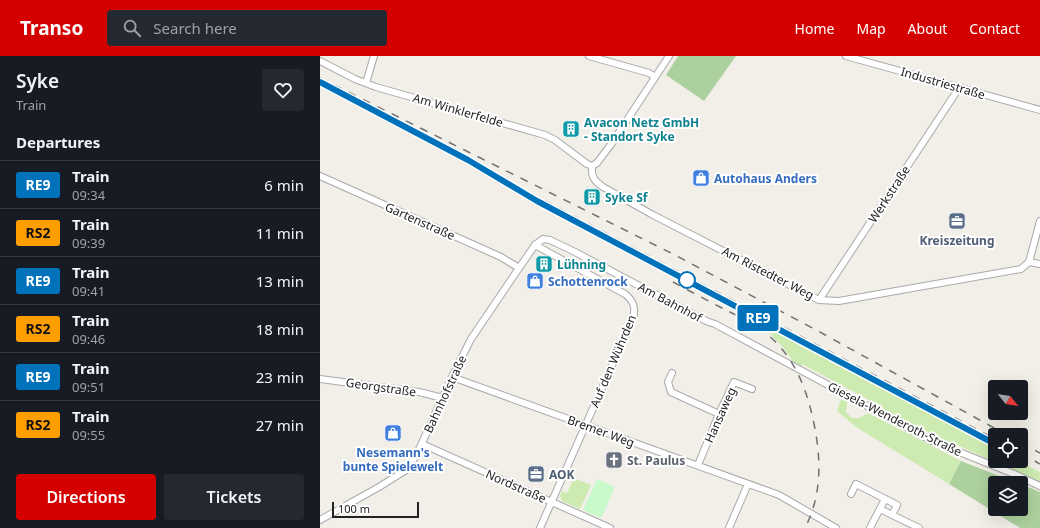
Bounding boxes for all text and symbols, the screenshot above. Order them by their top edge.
search box [107,10,387,46]
text: Transo [20,15,83,41]
icon: search [121,17,143,39]
text: Search here [153,18,237,38]
text: Home [795,19,834,38]
text: Map [856,19,886,38]
text: About [908,19,947,38]
text: Contact [969,19,1020,38]
street label: Industriestraße [899,63,987,103]
text: Syke [16,68,59,94]
button: heart [262,69,304,111]
street label: Am Winklerfelde [411,89,505,131]
text: Train [16,96,46,114]
place label: Avacon Netz GmbH - Standort Syke [584,114,699,145]
building icon: Avacon Netz GmbH - Standort Syke [561,119,581,139]
text: Departures [16,132,100,152]
street label: Werkstraße [864,162,914,226]
text: Train [72,166,110,186]
shop icon: Autohaus Anders [691,168,711,188]
place label: Autohaus Anders [714,170,817,187]
text: RE9 [25,175,51,194]
text: 6 min [264,175,304,195]
text: 09:34 [72,186,105,204]
building icon: Syke Sf [582,187,602,207]
place label: Syke Sf [605,189,649,206]
street label: Gartenstraße [382,198,458,244]
office icon: Kreiszeitung [947,211,967,231]
text: Train [72,214,110,234]
text: RS2 [26,223,50,242]
text: 11 min [256,223,304,243]
place label: Kreiszeitung [920,232,994,249]
text: 09:39 [72,234,105,252]
street label: Am Ristedter Weg [719,242,817,304]
building icon: Lühning [534,254,554,274]
place label: Lühning [557,256,606,273]
text: Train [72,262,110,282]
text: RE9 [25,271,51,290]
text: 13 min [256,271,304,291]
shop icon: Schottenrock [525,271,545,291]
unlabelled marker [678,271,696,289]
place label: Schottenrock [548,273,628,290]
street label: Am Bahnhof [635,278,706,326]
text: 09:41 [72,282,105,300]
line badge: RE9 [735,305,781,331]
text: RE9 [745,308,771,327]
text: Train [72,310,110,330]
street label: Auf den Wührden [586,312,640,410]
text: RS2 [26,319,50,338]
text: 18 min [256,319,304,339]
text: 09:46 [72,330,105,348]
street label: Bahnhofstraße [420,352,471,436]
text: Train [72,358,110,378]
text: RE9 [25,367,51,386]
text: 23 min [256,367,304,387]
street label: Georgstraße [345,374,417,400]
text: 09:51 [72,378,105,396]
street label: Giesela-Wenderoth-Straße [825,378,965,460]
north arrow [988,380,1028,420]
map controls [988,380,1028,516]
street label: Hansaweg [700,385,740,445]
text: Train [72,406,110,426]
street label: Bremer Weg [565,411,637,451]
text: RS2 [26,415,50,434]
text: 27 min [256,415,304,435]
shop icon: Nesemann's bunte Spielewelt [383,423,403,443]
text: 09:55 [72,426,105,444]
button: locate [988,428,1028,468]
place label: Nesemann's bunte Spielewelt [343,444,443,475]
church icon: St. Paulus [604,450,624,470]
place label: St. Paulus [627,452,685,469]
office icon: AOK [526,464,546,484]
street label: Nordstraße [483,465,549,507]
place label: AOK [549,466,575,483]
button: Directions [16,474,156,520]
button: Tickets [164,474,304,520]
button: layers [988,476,1028,516]
scale bar [332,500,419,519]
text: 100 m [338,501,370,516]

